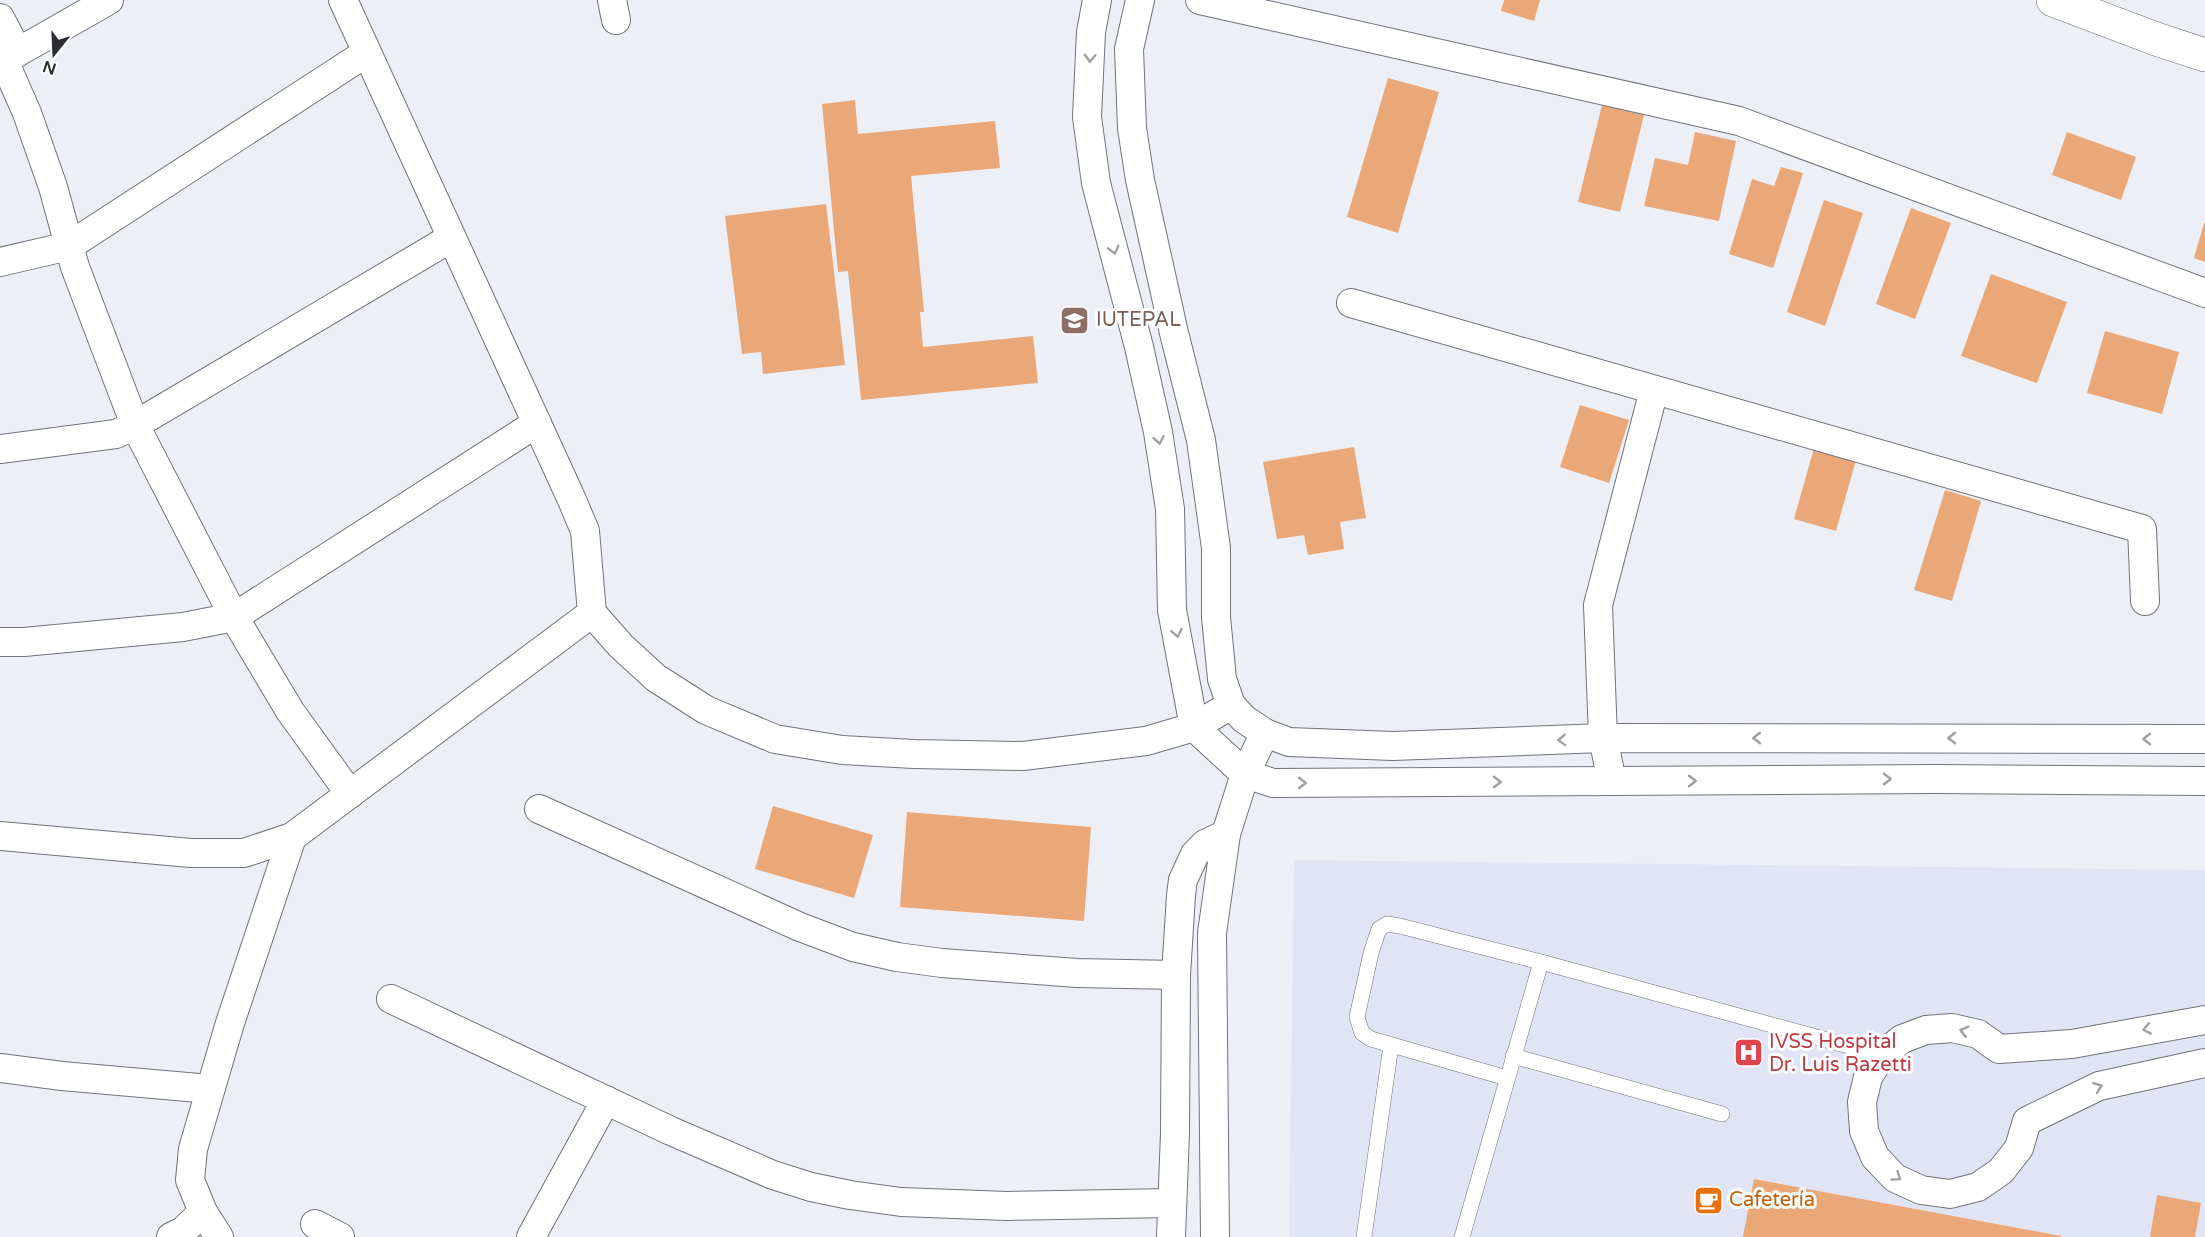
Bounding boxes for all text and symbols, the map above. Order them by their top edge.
north arrow [24,24,84,84]
one-way arrow [1083,53,1096,62]
text: N [40,56,59,79]
one-way arrow [1106,245,1119,255]
school or university icon: IUTEPAL [1059,304,1091,336]
place label: IUTEPAL [1096,308,1181,332]
one-way arrow [1152,435,1164,444]
one-way arrow [1170,628,1183,638]
one-way arrow [1752,732,1761,744]
one-way arrow [1947,732,1956,744]
one-way arrow [1557,733,1566,746]
one-way arrow [2142,733,2151,745]
one-way arrow [1883,773,1892,786]
one-way arrow [1688,775,1697,787]
one-way arrow [1493,776,1502,788]
one-way arrow [1298,777,1307,789]
one-way arrow [2143,1022,2153,1035]
one-way arrow [1959,1025,1969,1038]
place label: IVSS Hospital Dr. Luis Razetti [1769,1030,1912,1077]
hospital icon: IVSS Hospital Dr. Luis Razetti [1732,1037,1764,1069]
one-way arrow [2093,1082,2103,1095]
one-way arrow [1890,1170,1901,1181]
cafe icon: Cafetería [1692,1184,1724,1216]
place label: Cafetería [1729,1188,1815,1212]

